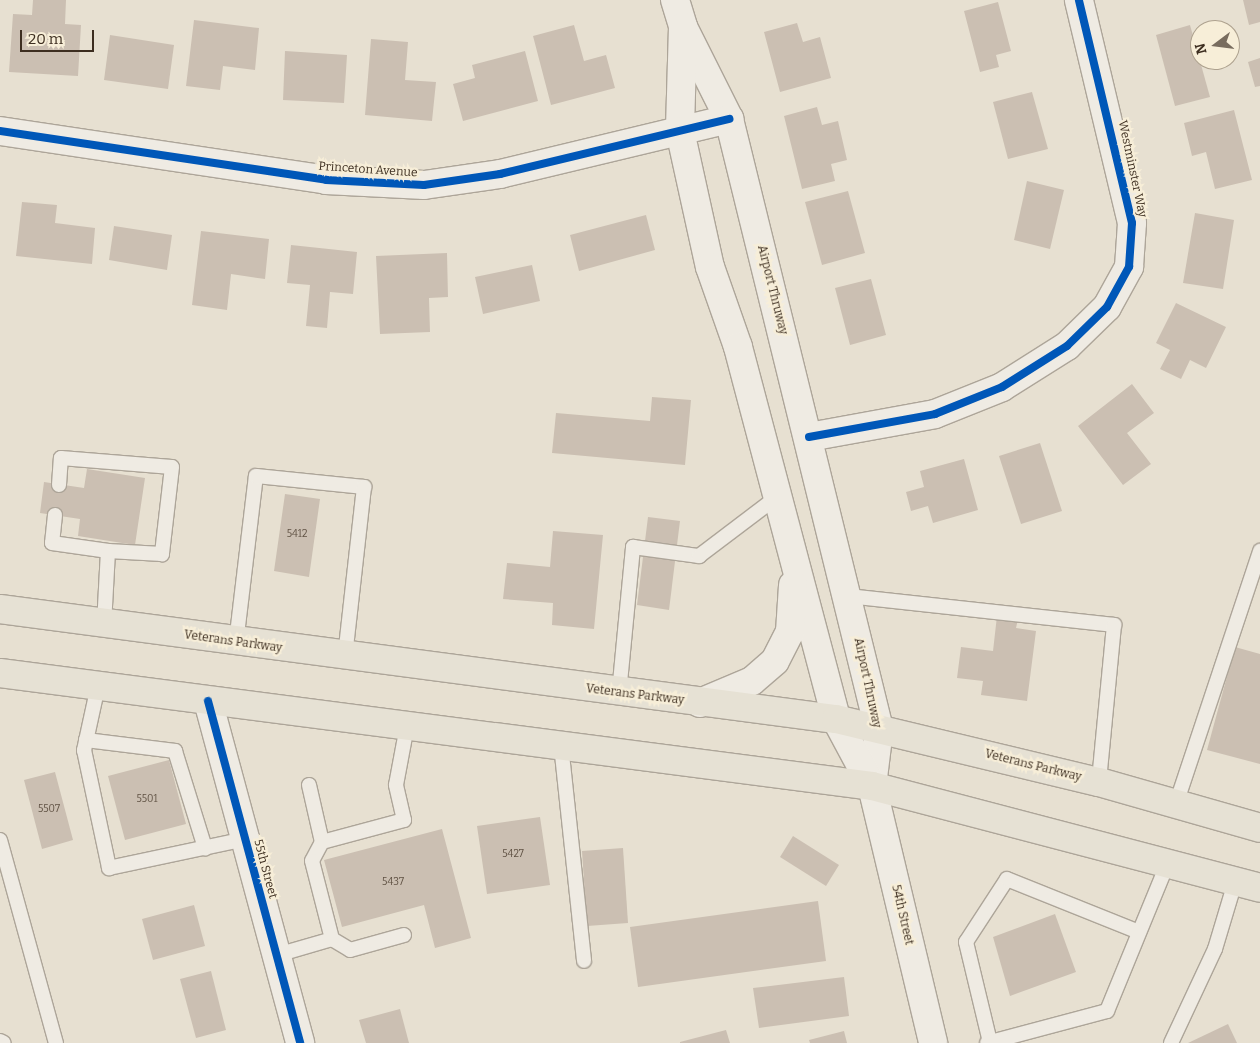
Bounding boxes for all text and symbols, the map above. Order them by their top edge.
scale bar [22,20,96,52]
north arrow [1190,20,1240,70]
text: 20 m [28,30,63,48]
text: N [1191,41,1211,56]
street label: Westminster Way [1115,119,1149,219]
street label: Princeton Avenue [318,159,418,181]
street label: Airport Thruway [754,244,790,336]
house number: 5412 [287,529,307,541]
street label: Veterans Parkway [183,628,283,656]
street label: Airport Thruway [850,637,884,729]
street label: Veterans Parkway [585,682,685,708]
street label: Veterans Parkway [983,747,1083,785]
house number: 5501 [136,794,158,806]
house number: 5507 [38,804,60,816]
street label: 55th Street [250,838,280,900]
house number: 5427 [502,849,524,861]
house number: 5437 [382,877,404,889]
street label: 54th Street [888,883,916,947]

